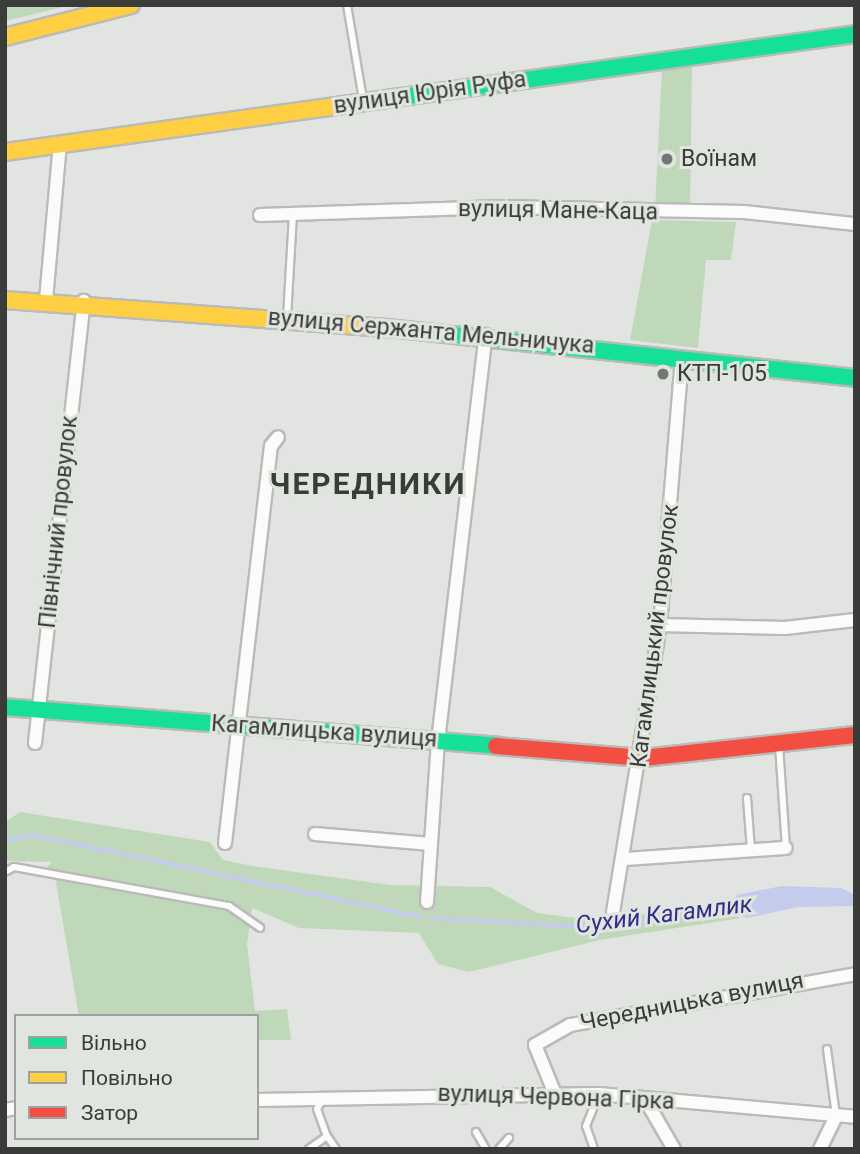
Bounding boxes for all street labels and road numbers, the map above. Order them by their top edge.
street label: вулиця Юрія Руфа [332,66,528,120]
street label: вулиця Мане-Каца [458,195,658,227]
street label: вулиця Сержанта Мельничука [267,304,595,360]
street label: Північний провулок [34,414,84,630]
street label: Кагамлицький провулок [625,503,685,769]
street label: Кагамлицька вулиця [210,710,438,754]
street label: Чередницька вулиця [578,967,806,1037]
street label: вулиця Червона Гірка [437,1080,675,1116]

